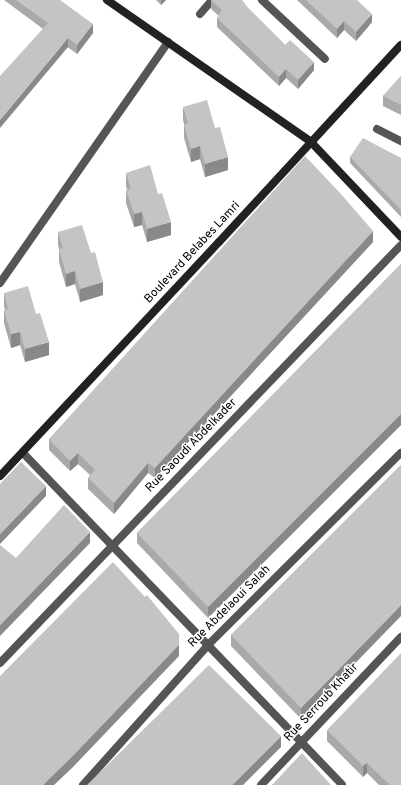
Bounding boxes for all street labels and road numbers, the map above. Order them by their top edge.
street label: Boulevard Belabes Lamri [142,199,244,307]
street label: Rue Saoudi Abdelkader [143,396,241,496]
street label: Rue Abdelaoui Salah [186,563,274,651]
street label: Rue Serroub Khatir [282,661,362,745]

